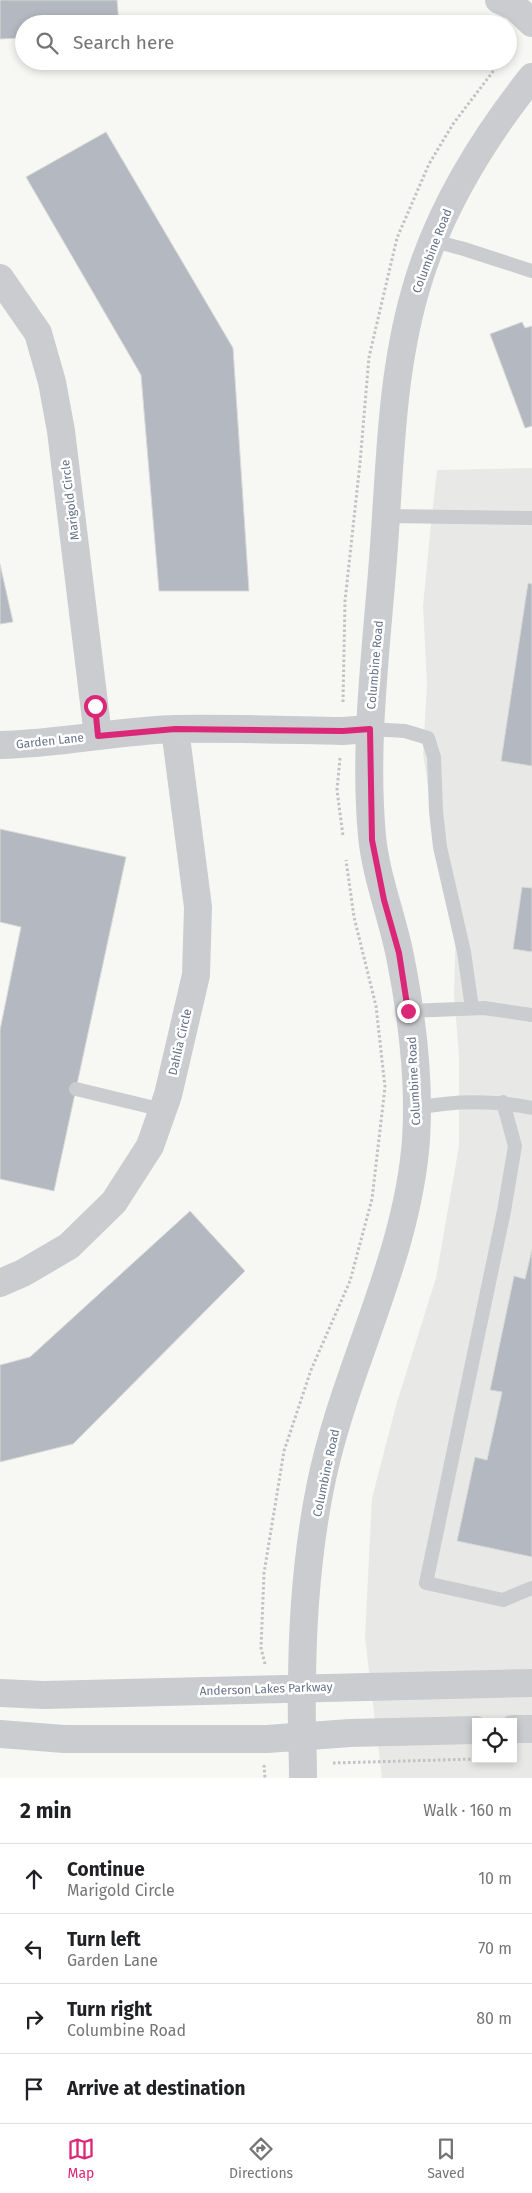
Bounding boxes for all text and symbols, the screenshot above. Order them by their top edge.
search box [15,15,517,70]
icon: search [33,29,61,57]
text: Search here [73,31,174,54]
street label: Columbine Road [409,207,455,295]
street label: Marigold Circle [58,459,82,541]
street label: Columbine Road [364,620,386,710]
route start [84,695,107,718]
street label: Garden Lane [15,730,85,752]
route end [397,1000,420,1023]
street label: Dahlia Circle [166,1007,194,1077]
street label: Columbine Road [405,1036,423,1126]
street label: Columbine Road [310,1428,342,1518]
street label: Anderson Lakes Parkway [199,1680,333,1698]
map controls [472,1718,517,1763]
button: locate [472,1718,517,1763]
text: 2 min [20,1798,72,1824]
text: Walk · 160 m [423,1801,512,1820]
text: Continue [67,1858,145,1881]
icon: ahead [20,1865,48,1893]
text: 10 m [478,1869,512,1888]
text: Marigold Circle [67,1881,175,1900]
text: Turn left [67,1928,141,1951]
icon: left [20,1935,48,1963]
text: 70 m [478,1939,512,1958]
text: Garden Lane [67,1951,158,1970]
text: Turn right [67,1998,152,2021]
icon: right [20,2005,48,2033]
text: 80 m [476,2009,512,2028]
text: Columbine Road [67,2021,186,2040]
icon: arrive [20,2075,48,2103]
text: Arrive at destination [67,2077,246,2100]
tab: Map [67,2135,95,2182]
tab: Directions [229,2135,293,2182]
tab: Saved [427,2135,465,2182]

